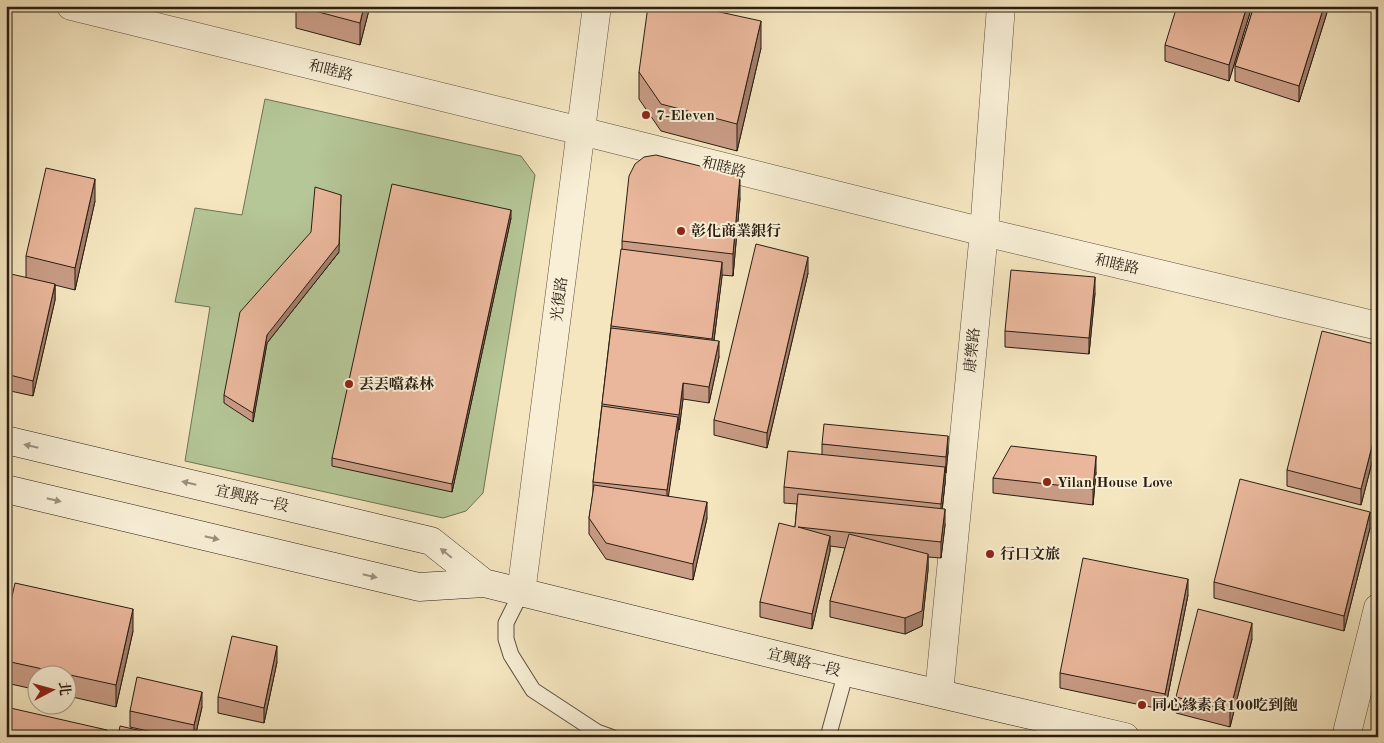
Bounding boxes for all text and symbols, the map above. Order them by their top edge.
street label: 和睦路 [307,57,355,84]
marker: 7-Eleven [640,109,652,121]
place label: 7-Eleven [656,109,715,124]
street label: 和睦路 [700,154,748,181]
place label: 彰化商業銀行 [691,222,781,240]
marker: 彰化商業銀行 [675,225,687,237]
street label: 和睦路 [1093,251,1141,278]
street label: 光復路 [548,276,571,322]
street label: 康樂路 [962,327,983,373]
place label: 丟丟噹森林 [359,376,434,393]
marker: 丟丟噹森林 [343,378,355,390]
one-way arrow [24,442,39,450]
marker: Yilan House Love [1041,476,1053,488]
place label: Yilan House Love [1057,476,1173,491]
one-way arrow [182,479,197,487]
street label: 宜興路一段 [213,482,290,515]
one-way arrow [46,496,61,504]
one-way arrow [204,534,219,542]
place label: 行口文旅 [1000,546,1060,563]
one-way arrow [440,547,453,558]
marker: 行口文旅 [984,548,996,560]
one-way arrow [362,572,377,580]
street label: 宜興路一段 [765,645,842,680]
north arrow [28,666,78,716]
text: 北 [56,681,73,696]
place label: 同心緣素食100吃到飽 [1152,697,1298,714]
marker: 同心緣素食100吃到飽 [1136,699,1148,711]

